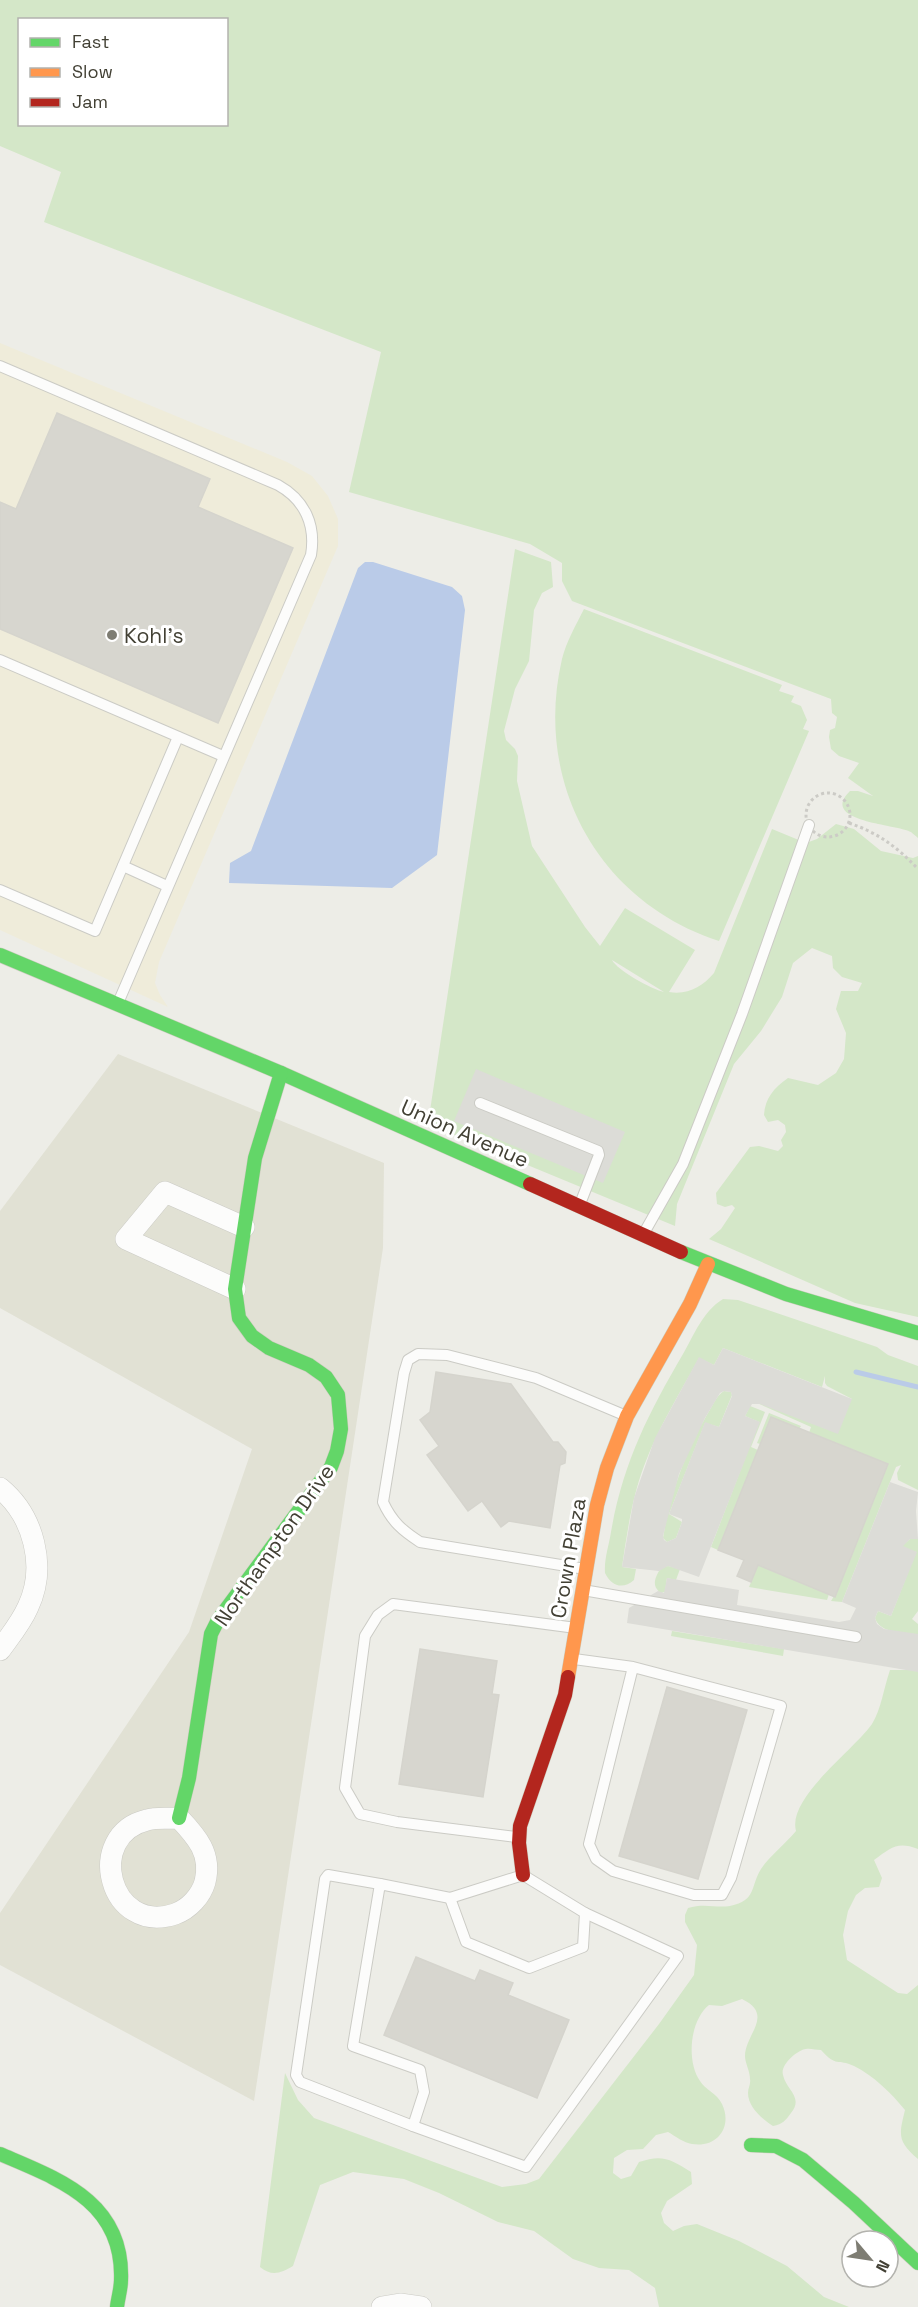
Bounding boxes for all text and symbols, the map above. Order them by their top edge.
legend [18,18,228,126]
text: Fast [72,30,109,53]
text: Slow [72,60,113,83]
text: Jam [72,90,108,113]
place label: Kohl's [124,622,184,649]
marker: Kohl's [105,628,119,642]
street label: Union Avenue [397,1093,533,1173]
street label: Northampton Drive [208,1459,340,1631]
street label: Crown Plaza [544,1496,592,1620]
north arrow [840,2229,900,2289]
text: N [871,2256,894,2276]

